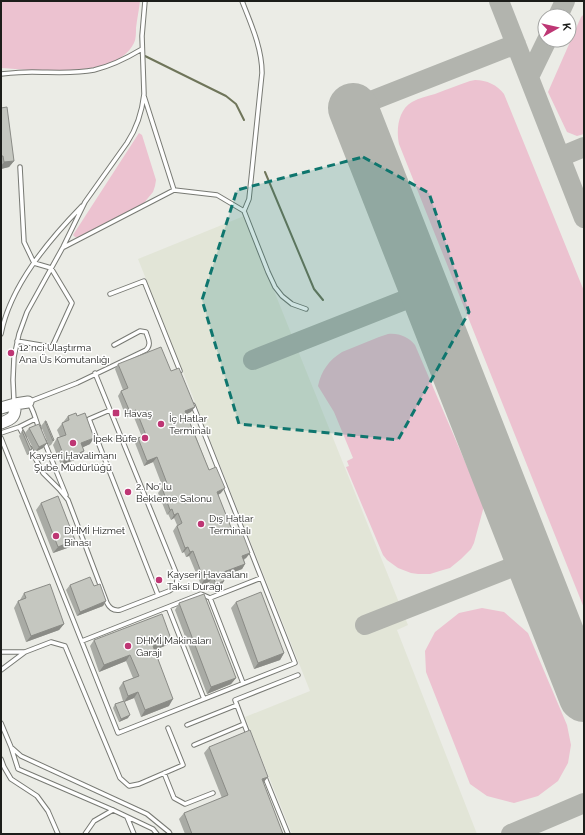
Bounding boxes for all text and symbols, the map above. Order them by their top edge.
north arrow [537,8,577,48]
text: K [559,22,573,32]
place label: 12 nci Ulaştırma Ana Üs Komutanlığı [19,342,109,365]
marker: 12 nci Ulaştırma Ana Üs Komutanlığı [6,348,16,358]
marker: Havaş [111,408,121,418]
place label: Havaş [124,408,152,419]
place label: İç Hatlar Terminalı [169,413,211,436]
marker: İç Hatlar Terminalı [156,419,166,429]
place label: İpek Büfe [93,433,137,444]
marker: İpek Büfe [140,433,150,443]
marker: Kayseri Havalimanı Şube Müdürlüğü [68,438,78,448]
place label: Kayseri Havalimanı Şube Müdürlüğü [30,450,116,473]
place label: 2. No' lu Bekleme Salonu [136,481,212,504]
marker: 2. No' lu Bekleme Salonu [123,487,133,497]
place label: Dış Hatlar Terminalı [209,513,254,536]
marker: Dış Hatlar Terminalı [196,519,206,529]
place label: DHMİ Hizmet Binası [64,525,126,548]
marker: DHMİ Hizmet Binası [51,531,61,541]
place label: Kayseri Havaalanı Taksi Durağı [167,569,248,592]
marker: Kayseri Havaalanı Taksi Durağı [154,575,164,585]
place label: DHMİ Makinaları Garajı [136,635,211,658]
marker: DHMİ Makinaları Garajı [123,641,133,651]

